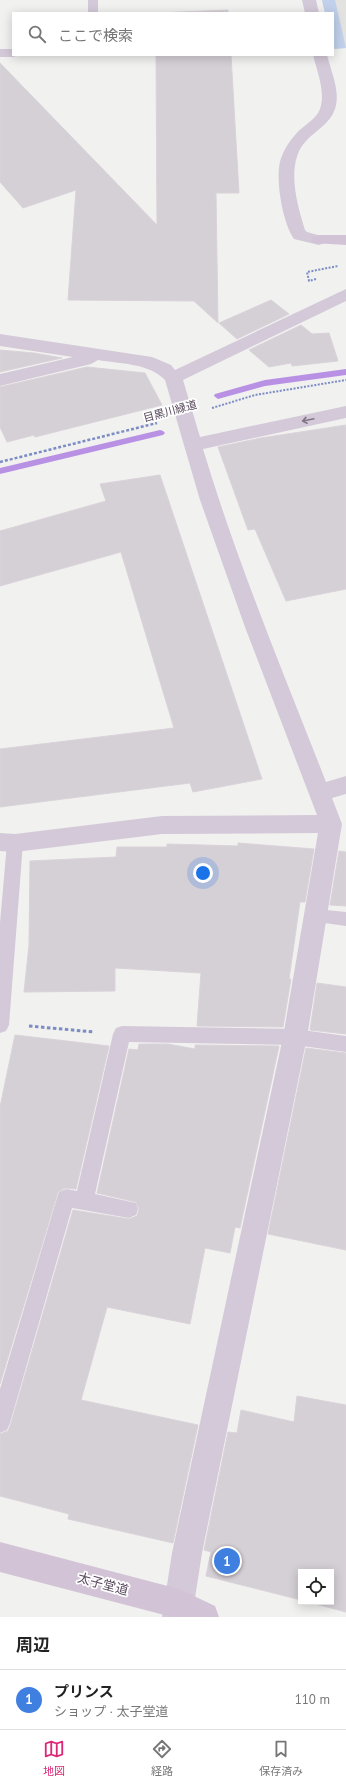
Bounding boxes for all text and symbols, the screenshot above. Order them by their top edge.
search box [12,12,334,56]
icon: search [26,23,48,45]
text: ここで検索 [58,26,133,45]
street label: 目黒川緑道 [142,397,198,425]
one-way arrow [302,417,315,425]
your location [193,863,213,883]
pin: 1 [214,1546,240,1576]
street label: 太子堂道 [76,1569,130,1599]
map controls [298,1569,334,1605]
button: locate [298,1569,334,1605]
text: 周辺 [16,1634,50,1656]
text: プリンス [54,1682,114,1701]
text: 1 [25,1691,33,1708]
text: 110 m [295,1691,330,1708]
text: ショップ · 太子堂道 [54,1703,168,1720]
tab: 地図 [43,1738,65,1778]
tab: 経路 [151,1738,173,1778]
tab: 保存済み [259,1738,303,1778]

